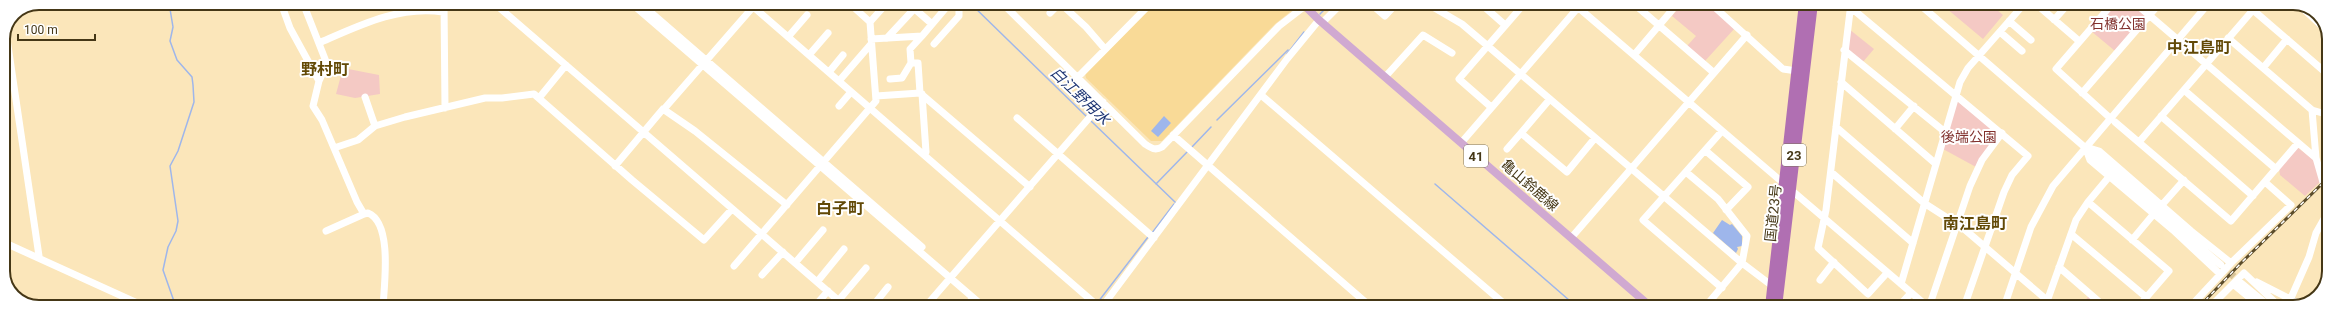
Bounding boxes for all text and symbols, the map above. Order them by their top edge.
scale bar [18,16,95,42]
park label: 石橋公園 [2090,16,2146,32]
text: 100 m [24,23,58,37]
district label: 中江島町 [2167,38,2231,57]
district label: 野村町 [301,60,349,79]
water label: 白江野用水 [1047,63,1115,130]
park label: 後端公園 [1941,129,1997,145]
road number: 23 [1782,144,1806,166]
road number: 41 [1464,145,1488,167]
street label: 亀山鈴鹿線 [1498,156,1562,214]
street label: 国道23号 [1762,183,1784,243]
district label: 白子町 [816,199,864,218]
district label: 南江島町 [1943,214,2007,233]

